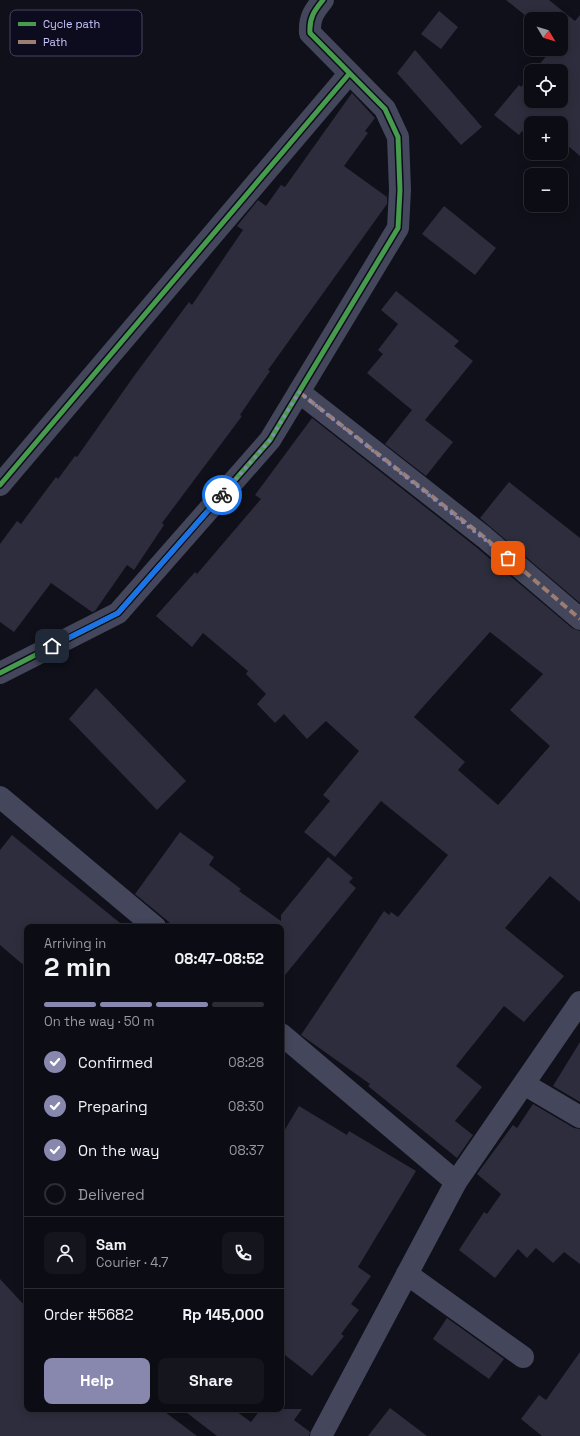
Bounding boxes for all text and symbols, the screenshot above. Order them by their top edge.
legend [10,10,142,56]
north arrow [524,12,568,56]
map controls [524,12,568,212]
text: Cycle path [43,17,100,31]
text: Path [43,35,67,49]
button: locate [524,64,568,108]
button: + [524,116,568,160]
button: − [524,168,568,212]
courier [202,475,242,515]
icon: bike [211,484,233,506]
pin [491,541,525,575]
icon: bag [497,547,519,569]
pin [35,629,69,663]
icon: home [41,635,63,657]
text: Arriving in [44,935,106,952]
text: 08:47–08:52 [174,949,264,968]
text: 2 min [44,950,111,984]
text: On the way · 50 m [44,1013,154,1030]
icon: check [44,1051,66,1073]
text: Confirmed [78,1053,153,1072]
text: 08:28 [228,1054,264,1071]
icon: check [44,1095,66,1117]
text: Preparing [78,1097,148,1116]
text: 08:30 [228,1098,264,1115]
icon: check [44,1139,66,1161]
text: On the way [78,1141,159,1160]
text: 08:37 [229,1142,264,1159]
text: Delivered [78,1185,145,1204]
button: person [44,1232,86,1274]
button: phone [222,1232,264,1274]
text: Sam [96,1235,127,1254]
text: Courier · 4.7 [96,1254,168,1271]
text: Order #5682 [44,1305,133,1324]
text: Rp 145,000 [182,1305,264,1324]
button: Help [44,1358,150,1404]
button: Share [158,1358,264,1404]

